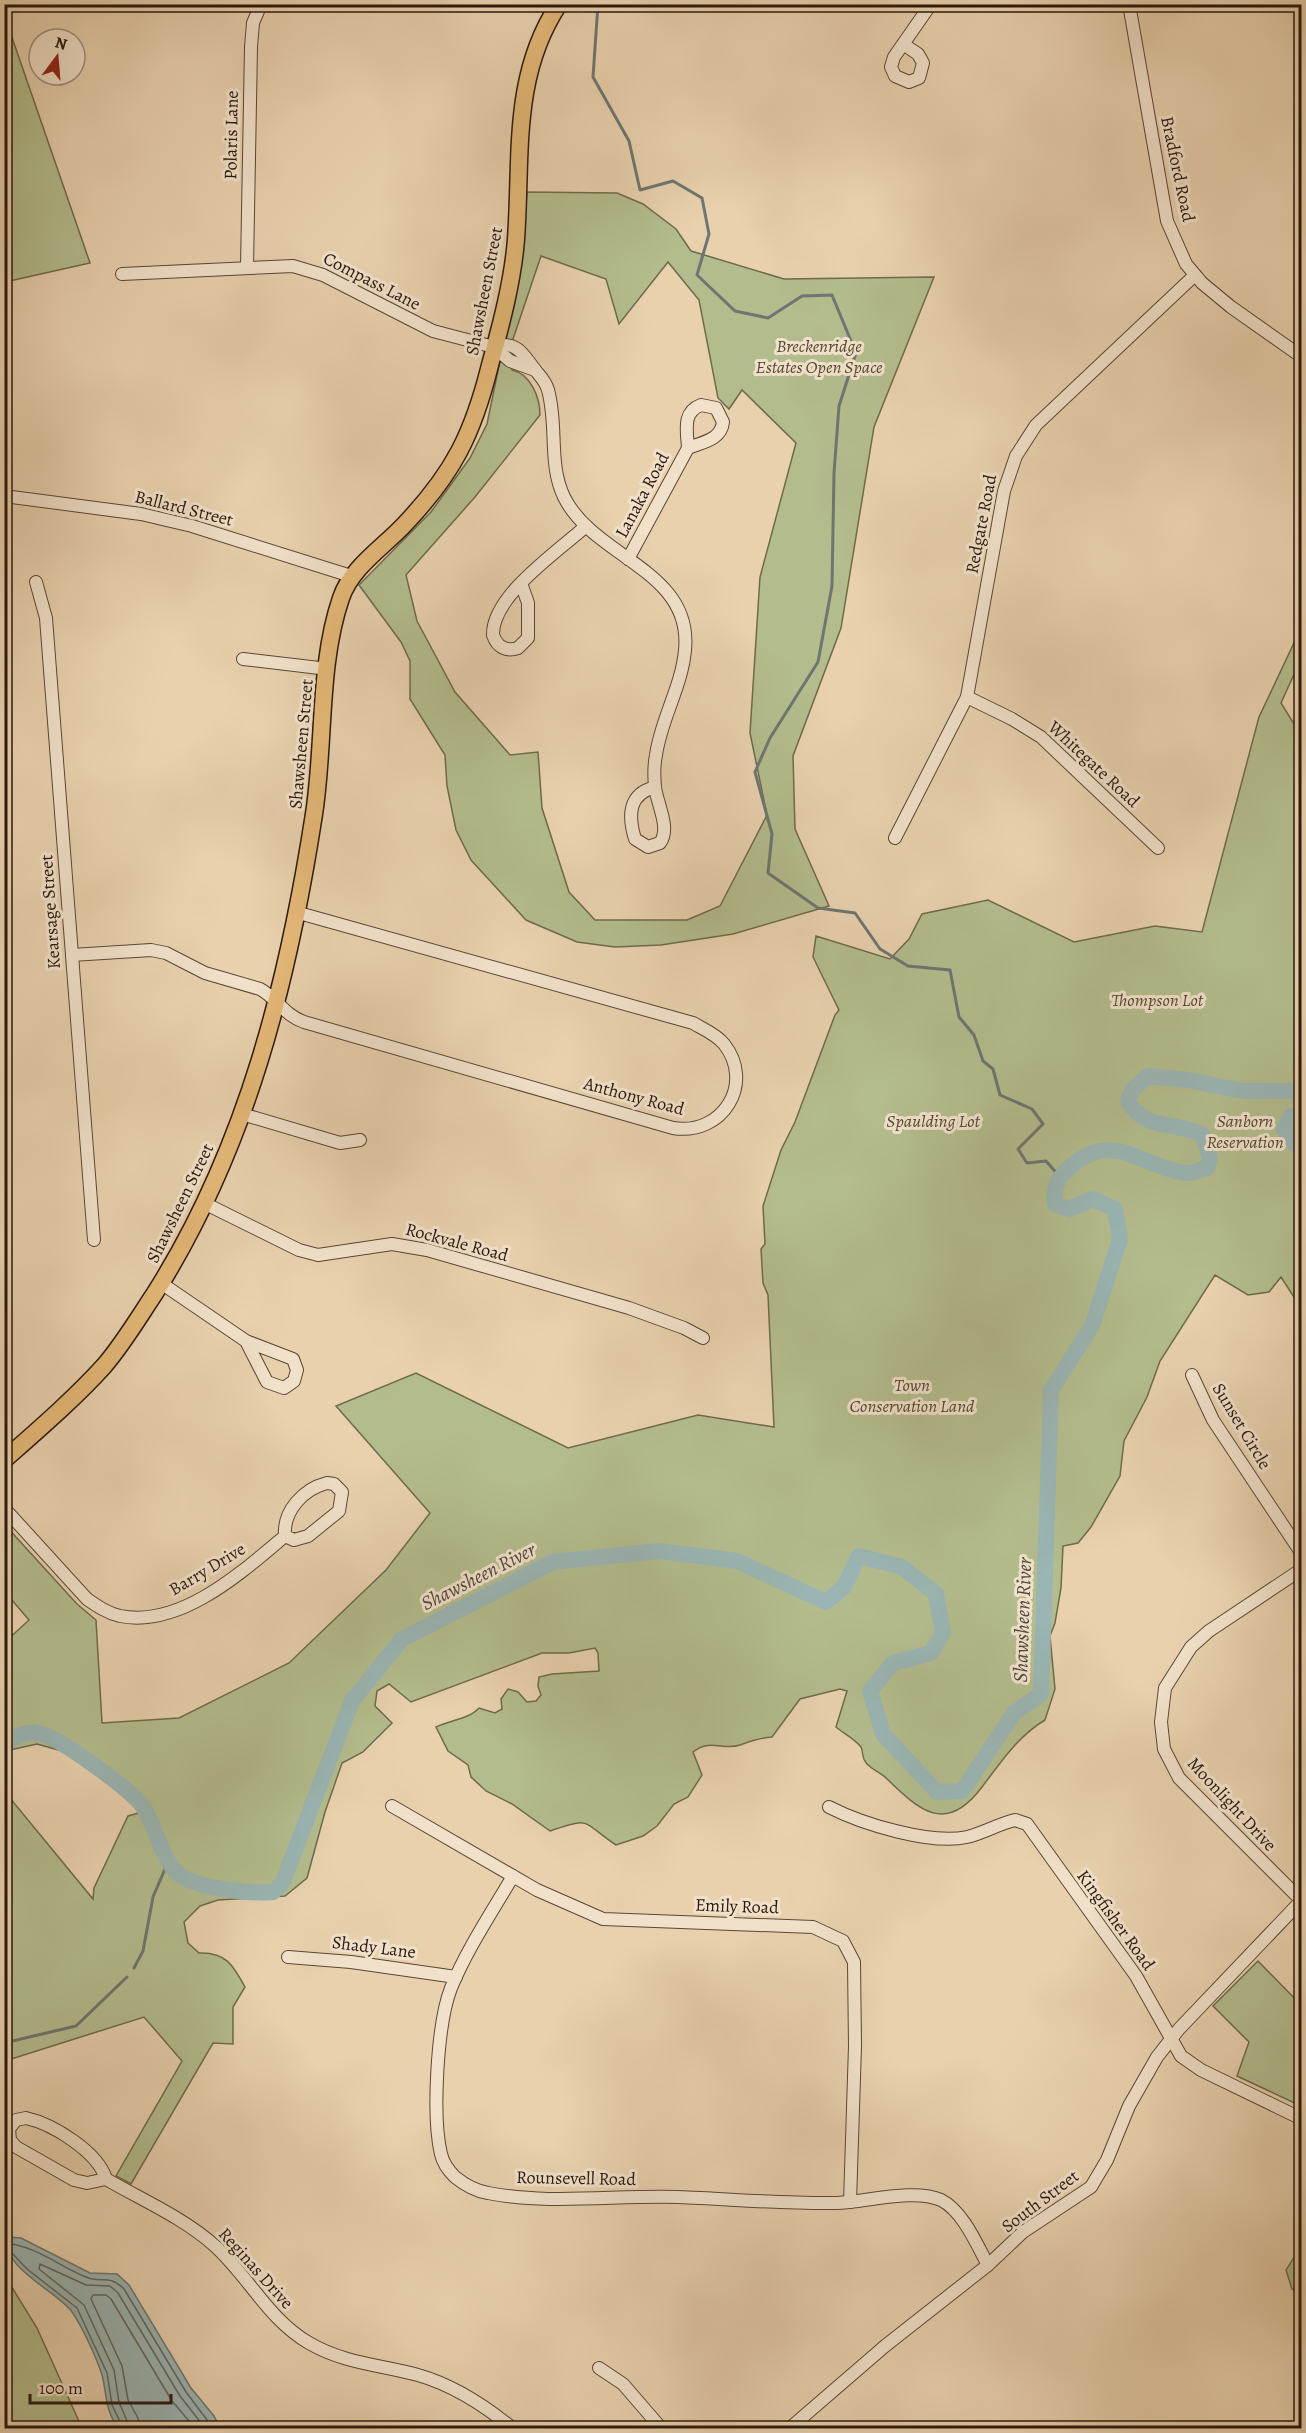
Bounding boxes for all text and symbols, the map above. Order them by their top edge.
north arrow [27,27,87,87]
text: N [52,31,70,56]
street label: Polaris Lane [218,90,244,180]
street label: Bradford Road [1155,114,1201,224]
street label: Shawsheen Street [460,225,508,357]
street label: Compass Lane [319,246,425,316]
park label: Breckenridge Estates Open Space [755,334,883,379]
street label: Lanaka Road [609,448,675,542]
street label: Redgate Road [960,472,1002,576]
street label: Ballard Street [132,484,236,532]
street label: Shawsheen Street [283,678,319,810]
street label: Whitegate Road [1042,715,1145,813]
street label: Kearsage Street [34,854,66,970]
park label: Thompson Lot [1111,988,1204,1012]
street label: Anthony Road [580,1071,687,1121]
park label: Spaulding Lot [886,1109,981,1133]
park label: Sanborn Reservation [1206,1109,1284,1154]
street label: Shawsheen Street [141,1139,219,1267]
street label: Rockvale Road [403,1217,511,1267]
park label: Town Conservation Land [850,1373,975,1418]
street label: Sunset Circle [1207,1378,1277,1474]
water label: Shawsheen River [416,1536,541,1617]
street label: Barry Drive [164,1537,250,1601]
water label: Shawsheen River [1007,1556,1038,1683]
street label: Moonlight Drive [1182,1752,1282,1856]
street label: Kingfisher Road [1071,1865,1161,1975]
street label: Emily Road [695,1893,780,1919]
street label: Shady Lane [331,1930,417,1964]
street label: South Street [996,2164,1084,2238]
street label: Rounsevell Road [516,2165,636,2191]
street label: Reginas Drive [213,2222,299,2314]
scale bar [30,2367,171,2405]
text: 100 m [39,2376,83,2400]

